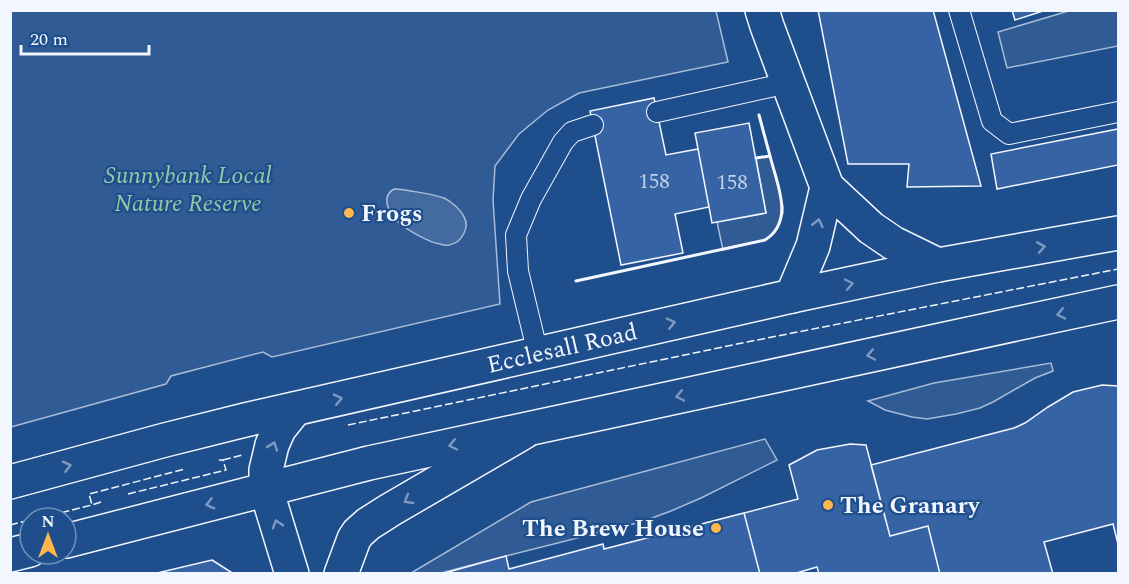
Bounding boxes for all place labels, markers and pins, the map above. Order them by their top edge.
place label: Frogs [361,196,423,232]
marker: Frogs [342,206,356,220]
place label: The Granary [840,488,981,524]
marker: The Granary [821,498,835,512]
place label: The Brew House [522,511,704,547]
marker: The Brew House [709,521,723,535]

